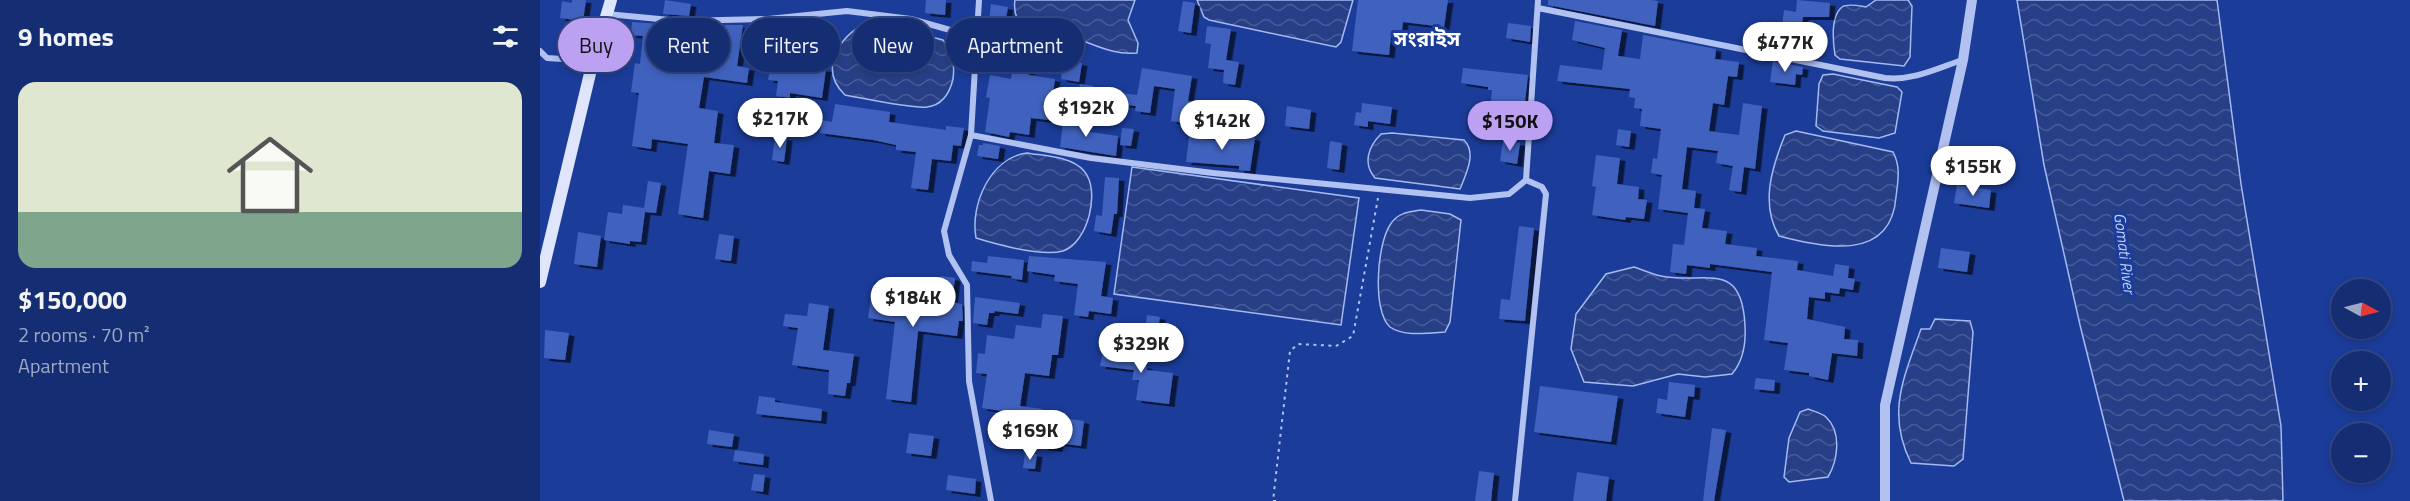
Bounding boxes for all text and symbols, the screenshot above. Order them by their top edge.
text: 9 homes [18,17,114,56]
chip: Buy [558,18,634,72]
chip: Rent [646,18,730,72]
chip: Filters [742,18,840,72]
chip: New [852,18,934,72]
chip: Apartment [946,18,1084,72]
icon: filters [489,20,522,53]
district label: সংরাইস [1393,22,1461,54]
pin: $477K [1743,22,1827,73]
text: $477K [1757,26,1813,57]
pin: $192K [1044,87,1128,138]
text: $192K [1058,91,1114,122]
pin: $217K [738,98,822,149]
pin: $142K [1180,100,1264,151]
pin: $150K [1468,101,1552,152]
text: $217K [752,102,808,133]
text: $142K [1194,104,1250,135]
text: $150K [1482,105,1538,136]
icon: home [216,121,324,229]
pin: $155K [1931,146,2015,197]
text: $155K [1945,150,2001,181]
water label: Gomati River [2108,211,2142,297]
pin: $184K [871,277,955,328]
north arrow [2331,279,2391,339]
map controls [2331,279,2391,483]
text: $150,000 [18,280,127,319]
text: $184K [885,281,941,312]
text: 2 rooms · 70 m² [18,319,150,350]
pin: $329K [1099,323,1183,374]
text: $329K [1113,327,1169,358]
text: Apartment [18,350,109,381]
button: + [2331,351,2391,411]
pin: $169K [988,410,1072,461]
text: $169K [1002,414,1058,445]
button: − [2331,423,2391,483]

